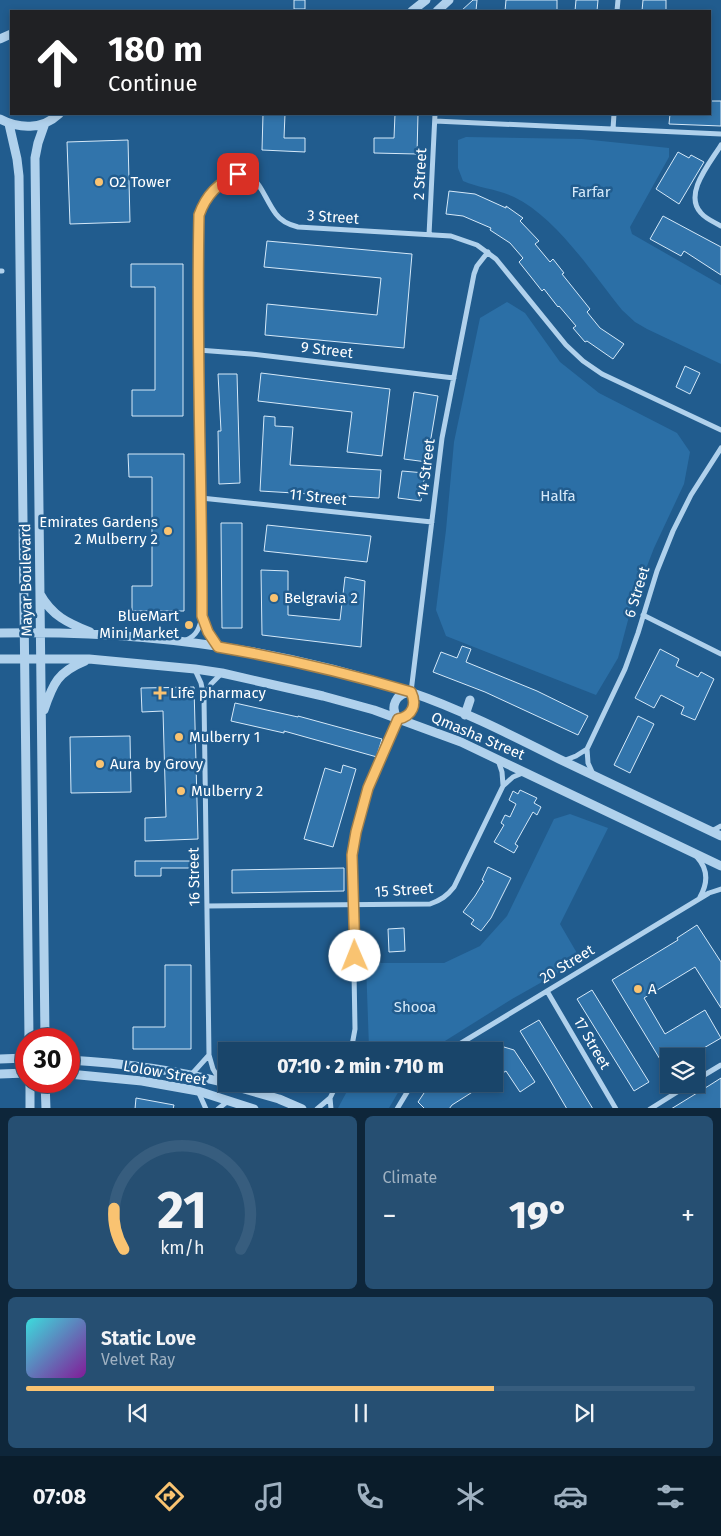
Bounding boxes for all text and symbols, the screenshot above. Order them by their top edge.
text: 180 m [108,28,203,70]
icon: ahead [25,30,90,95]
text: Continue [108,70,197,97]
street label: 2 Street [410,147,430,200]
pin [217,153,259,195]
icon: arrive [224,160,252,188]
place label: O2 Tower [109,173,171,191]
marker: O2 Tower [93,176,105,188]
park label: Farfar [571,183,611,201]
street label: 3 Street [306,206,360,228]
street label: 9 Street [300,338,355,362]
street label: 14 Street [413,437,439,498]
street label: 11 Street [288,485,348,509]
park label: Halfa [540,487,576,505]
place label: Emirates Gardens 2 Mulberry 2 [39,513,158,548]
street label: Mayar Boulevard [16,523,36,637]
marker: Emirates Gardens 2 Mulberry 2 [162,525,174,537]
street label: 6 Street [621,564,653,620]
place label: Belgravia 2 [284,589,358,607]
marker: Belgravia 2 [268,592,280,604]
place label: BlueMart Mini Market [99,607,180,642]
marker: BlueMart Mini Market [183,619,195,631]
place label: Life pharmacy [170,684,267,702]
marker: Life pharmacy [154,687,166,699]
street label: Qmasha Street [429,708,528,764]
place label: Mulberry 1 [189,728,260,746]
marker: Mulberry 1 [173,731,185,743]
place label: Aura by Grovy [110,755,204,773]
marker: Aura by Grovy [94,758,106,770]
place label: Mulberry 2 [191,782,263,800]
marker: Mulberry 2 [175,785,187,797]
street label: 16 Street [184,847,204,907]
street label: 15 Street [374,879,434,901]
position arrow [328,929,380,981]
street label: 20 Street [536,940,598,987]
place label: A [648,980,657,998]
marker: A [632,983,644,995]
park label: Shooa [394,998,436,1016]
street label: 17 Street [570,1013,615,1073]
speed limit sign: 30 [15,1028,80,1093]
map controls [660,1048,705,1093]
button: layers [660,1048,705,1093]
text: 07:10 · 2 min · 710 m [277,1055,444,1078]
street label: Lolow Street [122,1057,209,1089]
text: Climate [383,1168,437,1187]
text: 21 [157,1179,207,1242]
text: 19° [509,1192,568,1238]
text: − [383,1199,397,1232]
text: + [681,1199,695,1232]
text: km/h [160,1237,204,1259]
text: Static Love [101,1327,196,1350]
text: Velvet Ray [101,1350,175,1369]
icon: previous [124,1399,152,1427]
icon: pause [347,1399,375,1427]
icon: next [570,1399,598,1427]
icon: directions [152,1479,187,1514]
icon: music [252,1479,287,1514]
icon: phone [352,1479,387,1514]
icon: climate [453,1479,488,1514]
icon: car [553,1479,588,1514]
icon: filters [653,1479,688,1514]
text: 07:08 [33,1483,86,1510]

